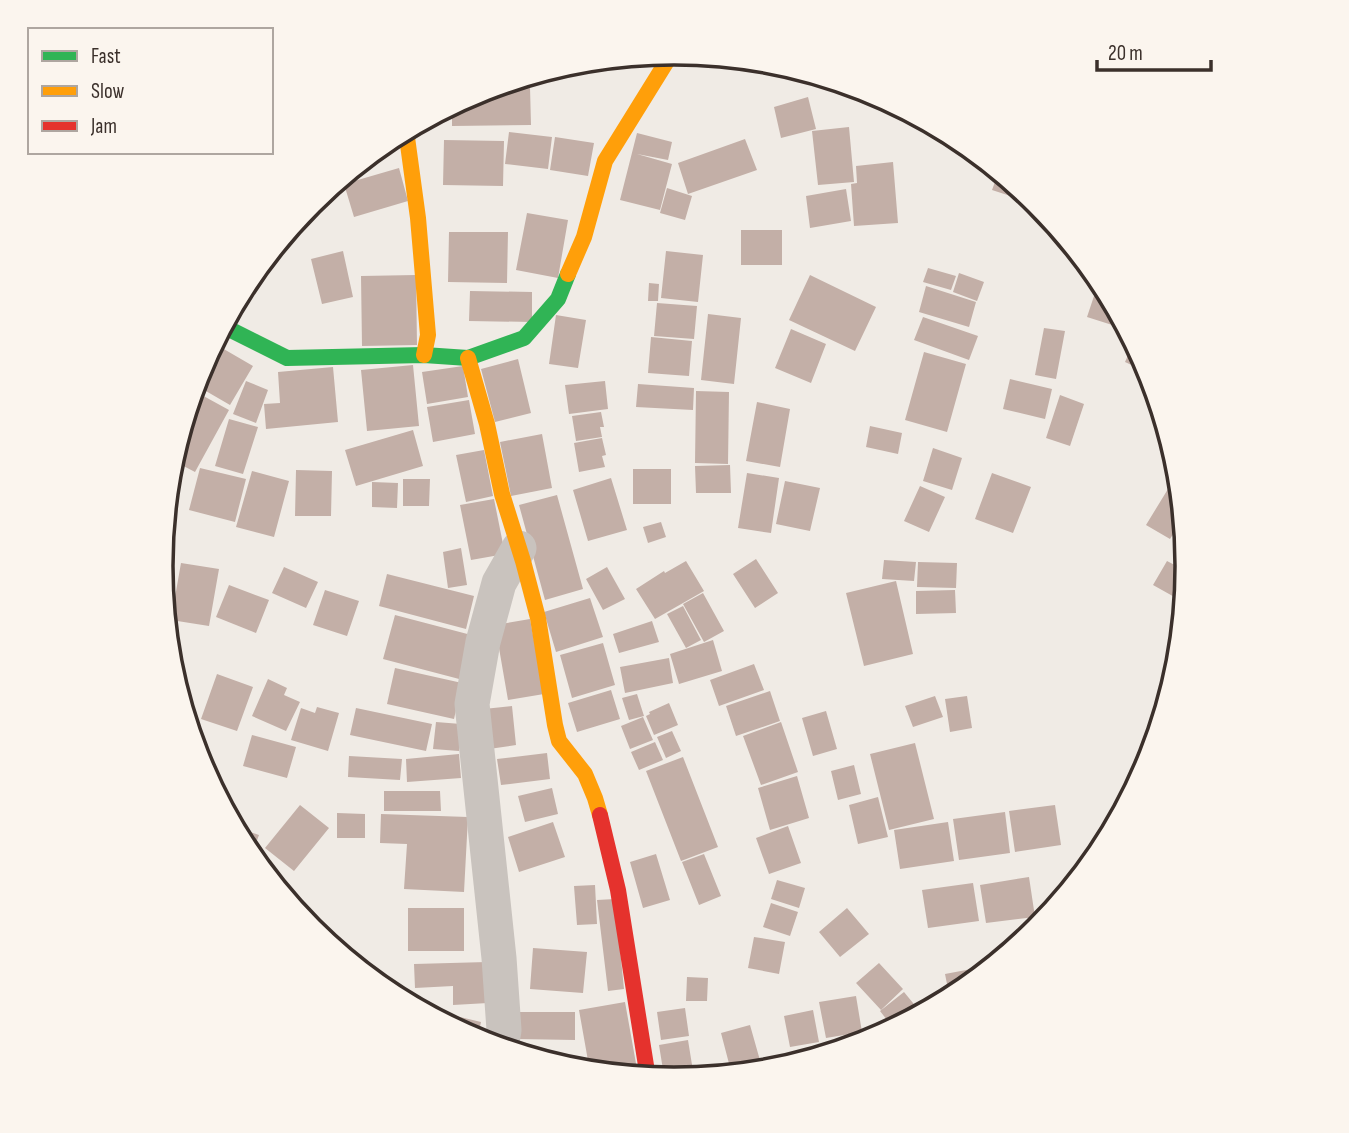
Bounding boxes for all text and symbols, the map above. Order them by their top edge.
legend [28,28,273,154]
scale bar [1097,28,1211,72]
text: 20 m [1108,41,1143,66]
text: Fast [91,44,121,69]
text: Slow [91,79,125,104]
text: Jam [90,114,117,139]

